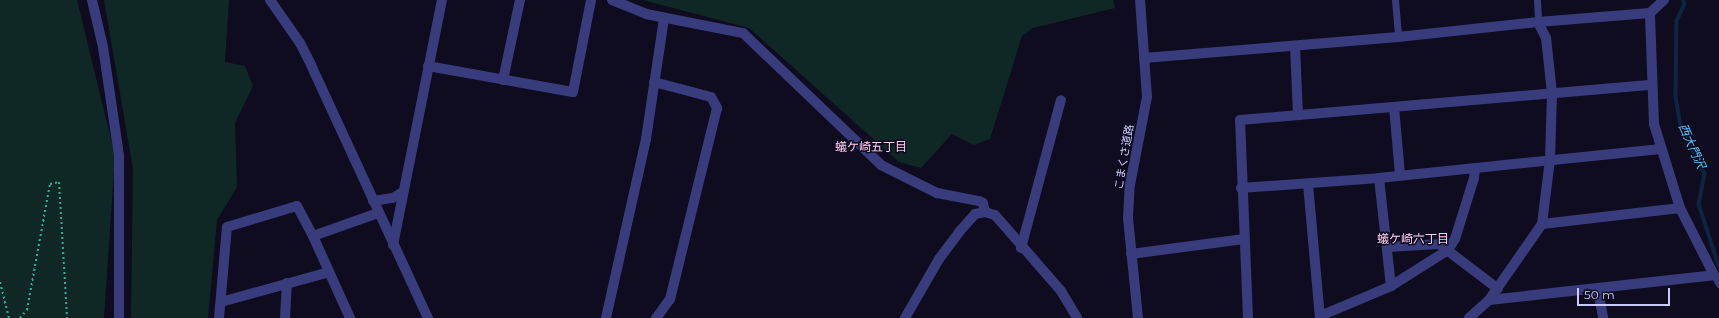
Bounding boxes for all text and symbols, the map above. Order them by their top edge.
water label: 西大門沢 [1676,121,1708,171]
street label: こまくさ道路 [1112,123,1136,191]
district label: 蟻ケ崎五丁目 [835,140,907,154]
district label: 蟻ケ崎六丁目 [1377,232,1449,246]
scale bar [1579,280,1672,306]
text: 50 m [1584,287,1615,302]

